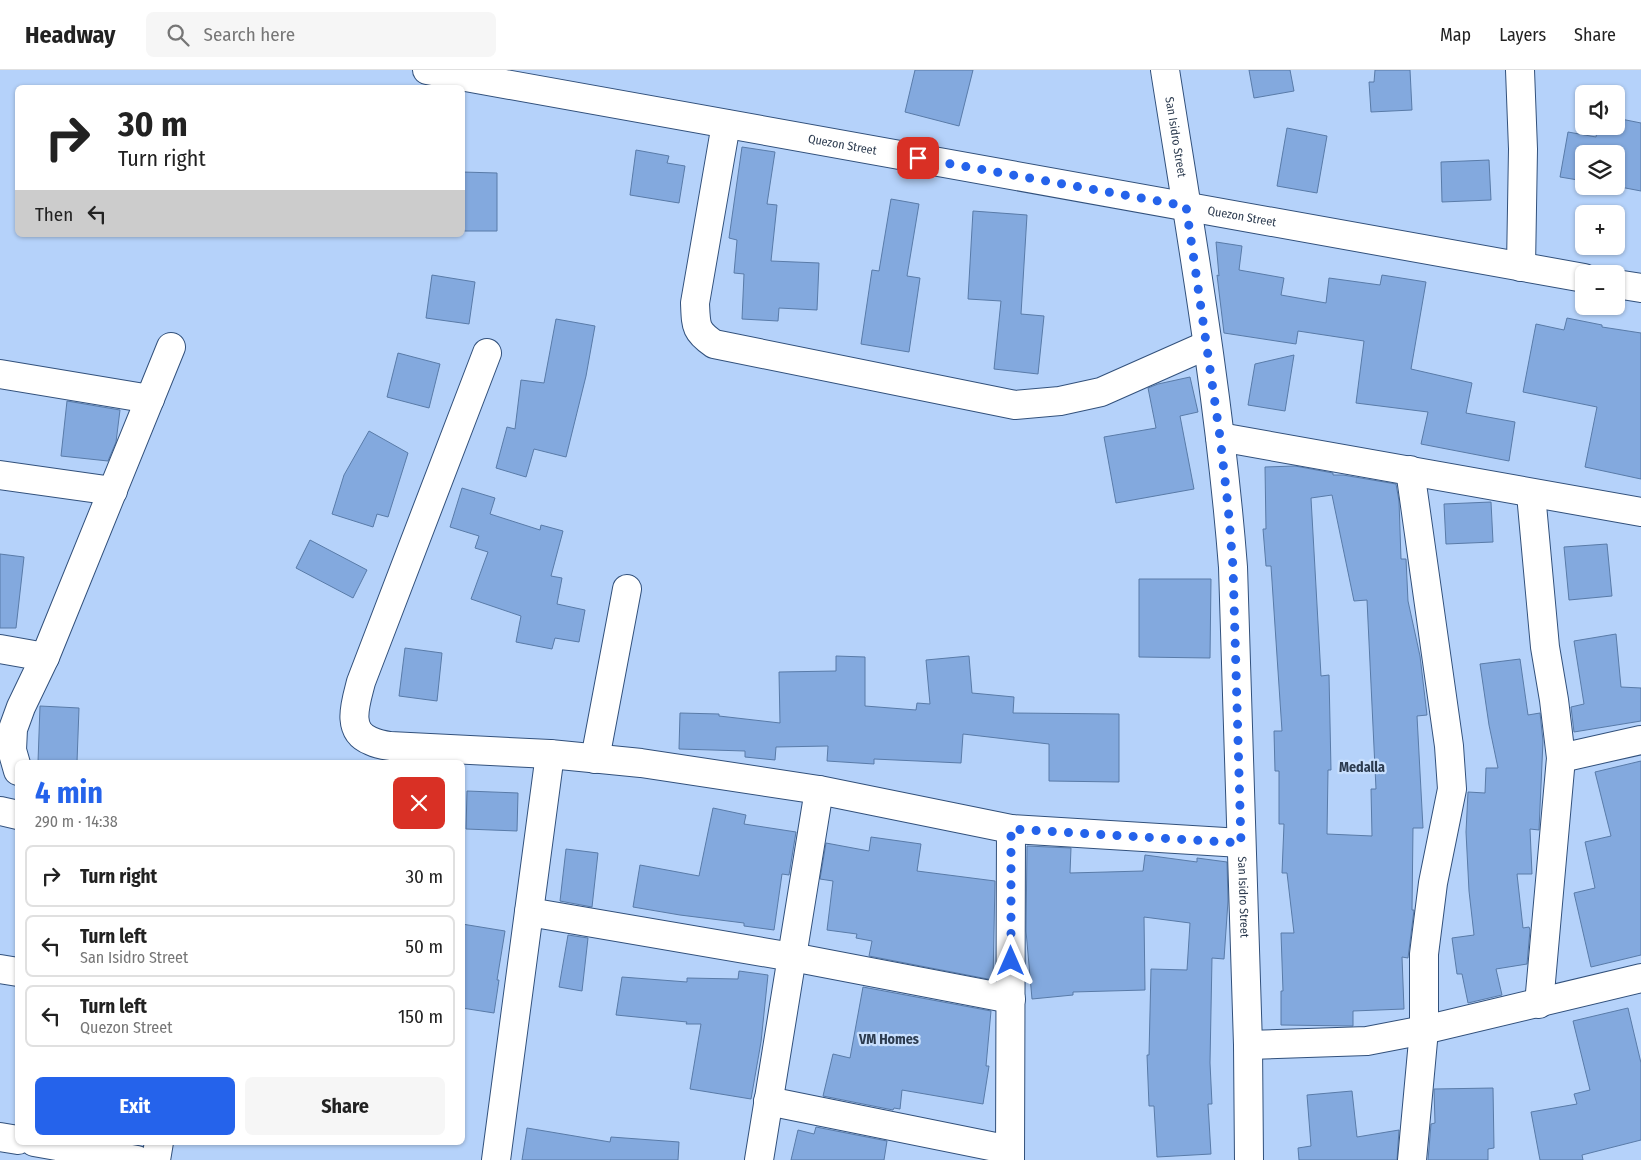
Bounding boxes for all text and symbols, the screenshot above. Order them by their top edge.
search box [146,12,496,57]
text: Headway [25,21,116,49]
icon: search [164,21,192,49]
text: Search here [204,23,295,46]
text: Map [1440,24,1471,46]
text: Layers [1499,24,1546,46]
text: Share [1574,24,1616,46]
map controls [1575,85,1625,315]
button: sound [1575,85,1625,135]
street label: San Isidro Street [1162,96,1189,178]
text: 30 m [118,103,188,145]
icon: right [35,105,100,170]
street label: Quezon Street [807,132,878,158]
pin [897,137,939,179]
icon: arrive [904,144,932,172]
text: Turn right [118,145,206,172]
button: layers [1575,145,1625,195]
icon: left [83,200,111,228]
text: Then [35,203,73,226]
street label: Quezon Street [1207,203,1277,230]
button: + [1575,205,1625,255]
button: − [1575,265,1625,315]
district label: Medalla [1339,759,1385,776]
text: 4 min [35,775,103,811]
button: close [393,777,445,829]
text: 290 m · 14:38 [35,812,118,831]
street label: San Isidro Street [1235,856,1252,938]
icon: right [37,862,65,890]
text: Turn right [80,865,157,888]
text: 30 m [405,865,443,888]
text: Turn left [80,925,147,948]
icon: left [37,932,65,960]
position arrow [984,934,1036,986]
text: 50 m [405,935,443,958]
text: San Isidro Street [80,948,188,967]
text: Turn left [80,995,147,1018]
icon: left [37,1002,65,1030]
text: 150 m [398,1005,443,1028]
text: Quezon Street [80,1018,172,1037]
district label: VM Homes [858,1031,919,1048]
button: Exit [35,1077,235,1135]
button: Share [245,1077,445,1135]

